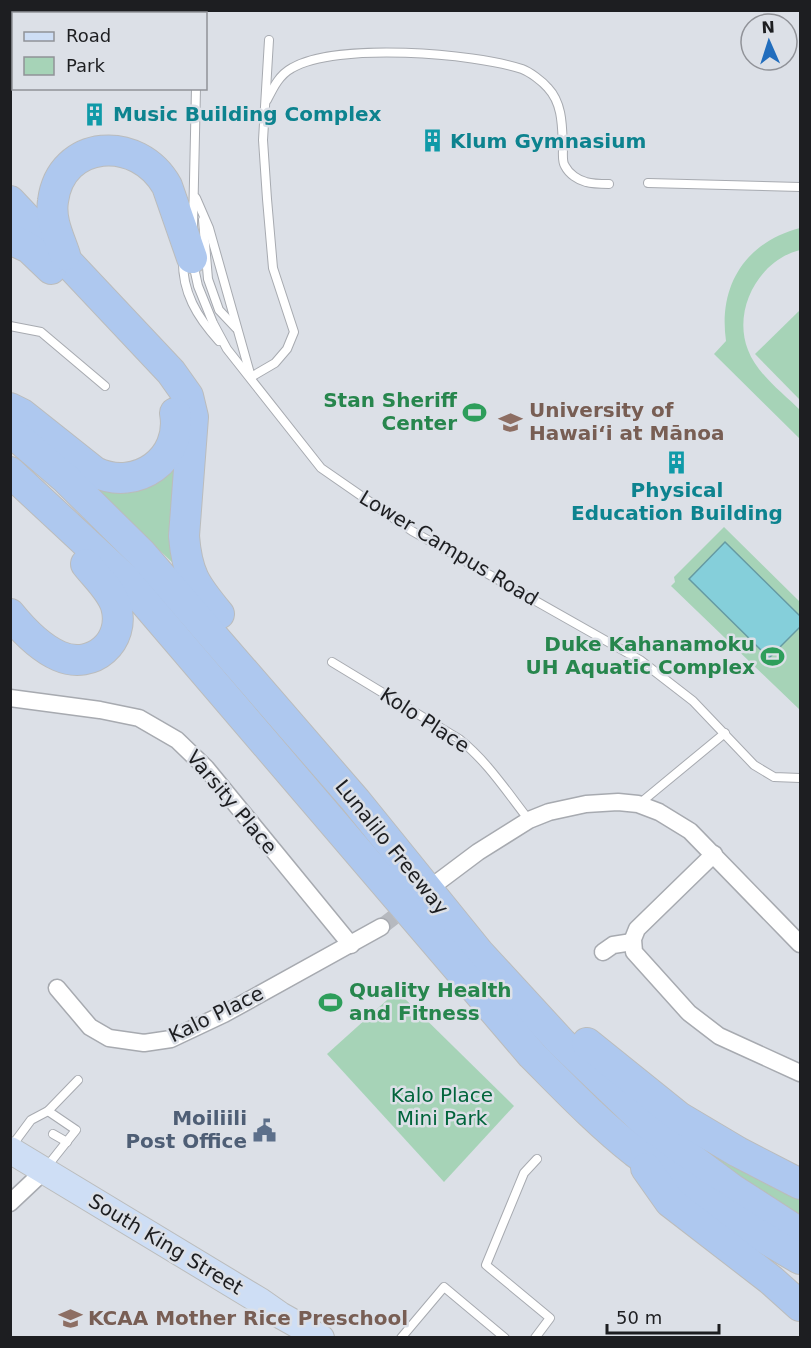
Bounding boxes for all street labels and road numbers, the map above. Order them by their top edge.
street label: Lower Campus Road [355,485,543,611]
street label: Kolo Place [376,682,474,758]
street label: Varsity Place [182,745,282,859]
street label: Lunalilo Freeway [330,775,454,919]
street label: Kalo Place [165,981,267,1047]
street label: South King Street [85,1188,248,1300]

